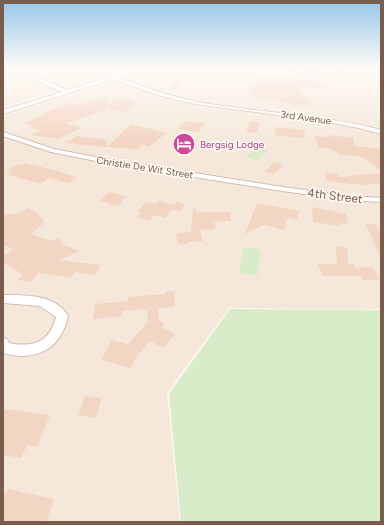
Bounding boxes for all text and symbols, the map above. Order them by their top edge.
street label: 3rd Avenue [280,108,333,128]
hotel icon: Bergsig Lodge [171,131,197,157]
place label: Bergsig Lodge [200,138,265,151]
street label: Christie De Wit Street [95,153,195,182]
street label: 4th Street [307,186,364,206]

